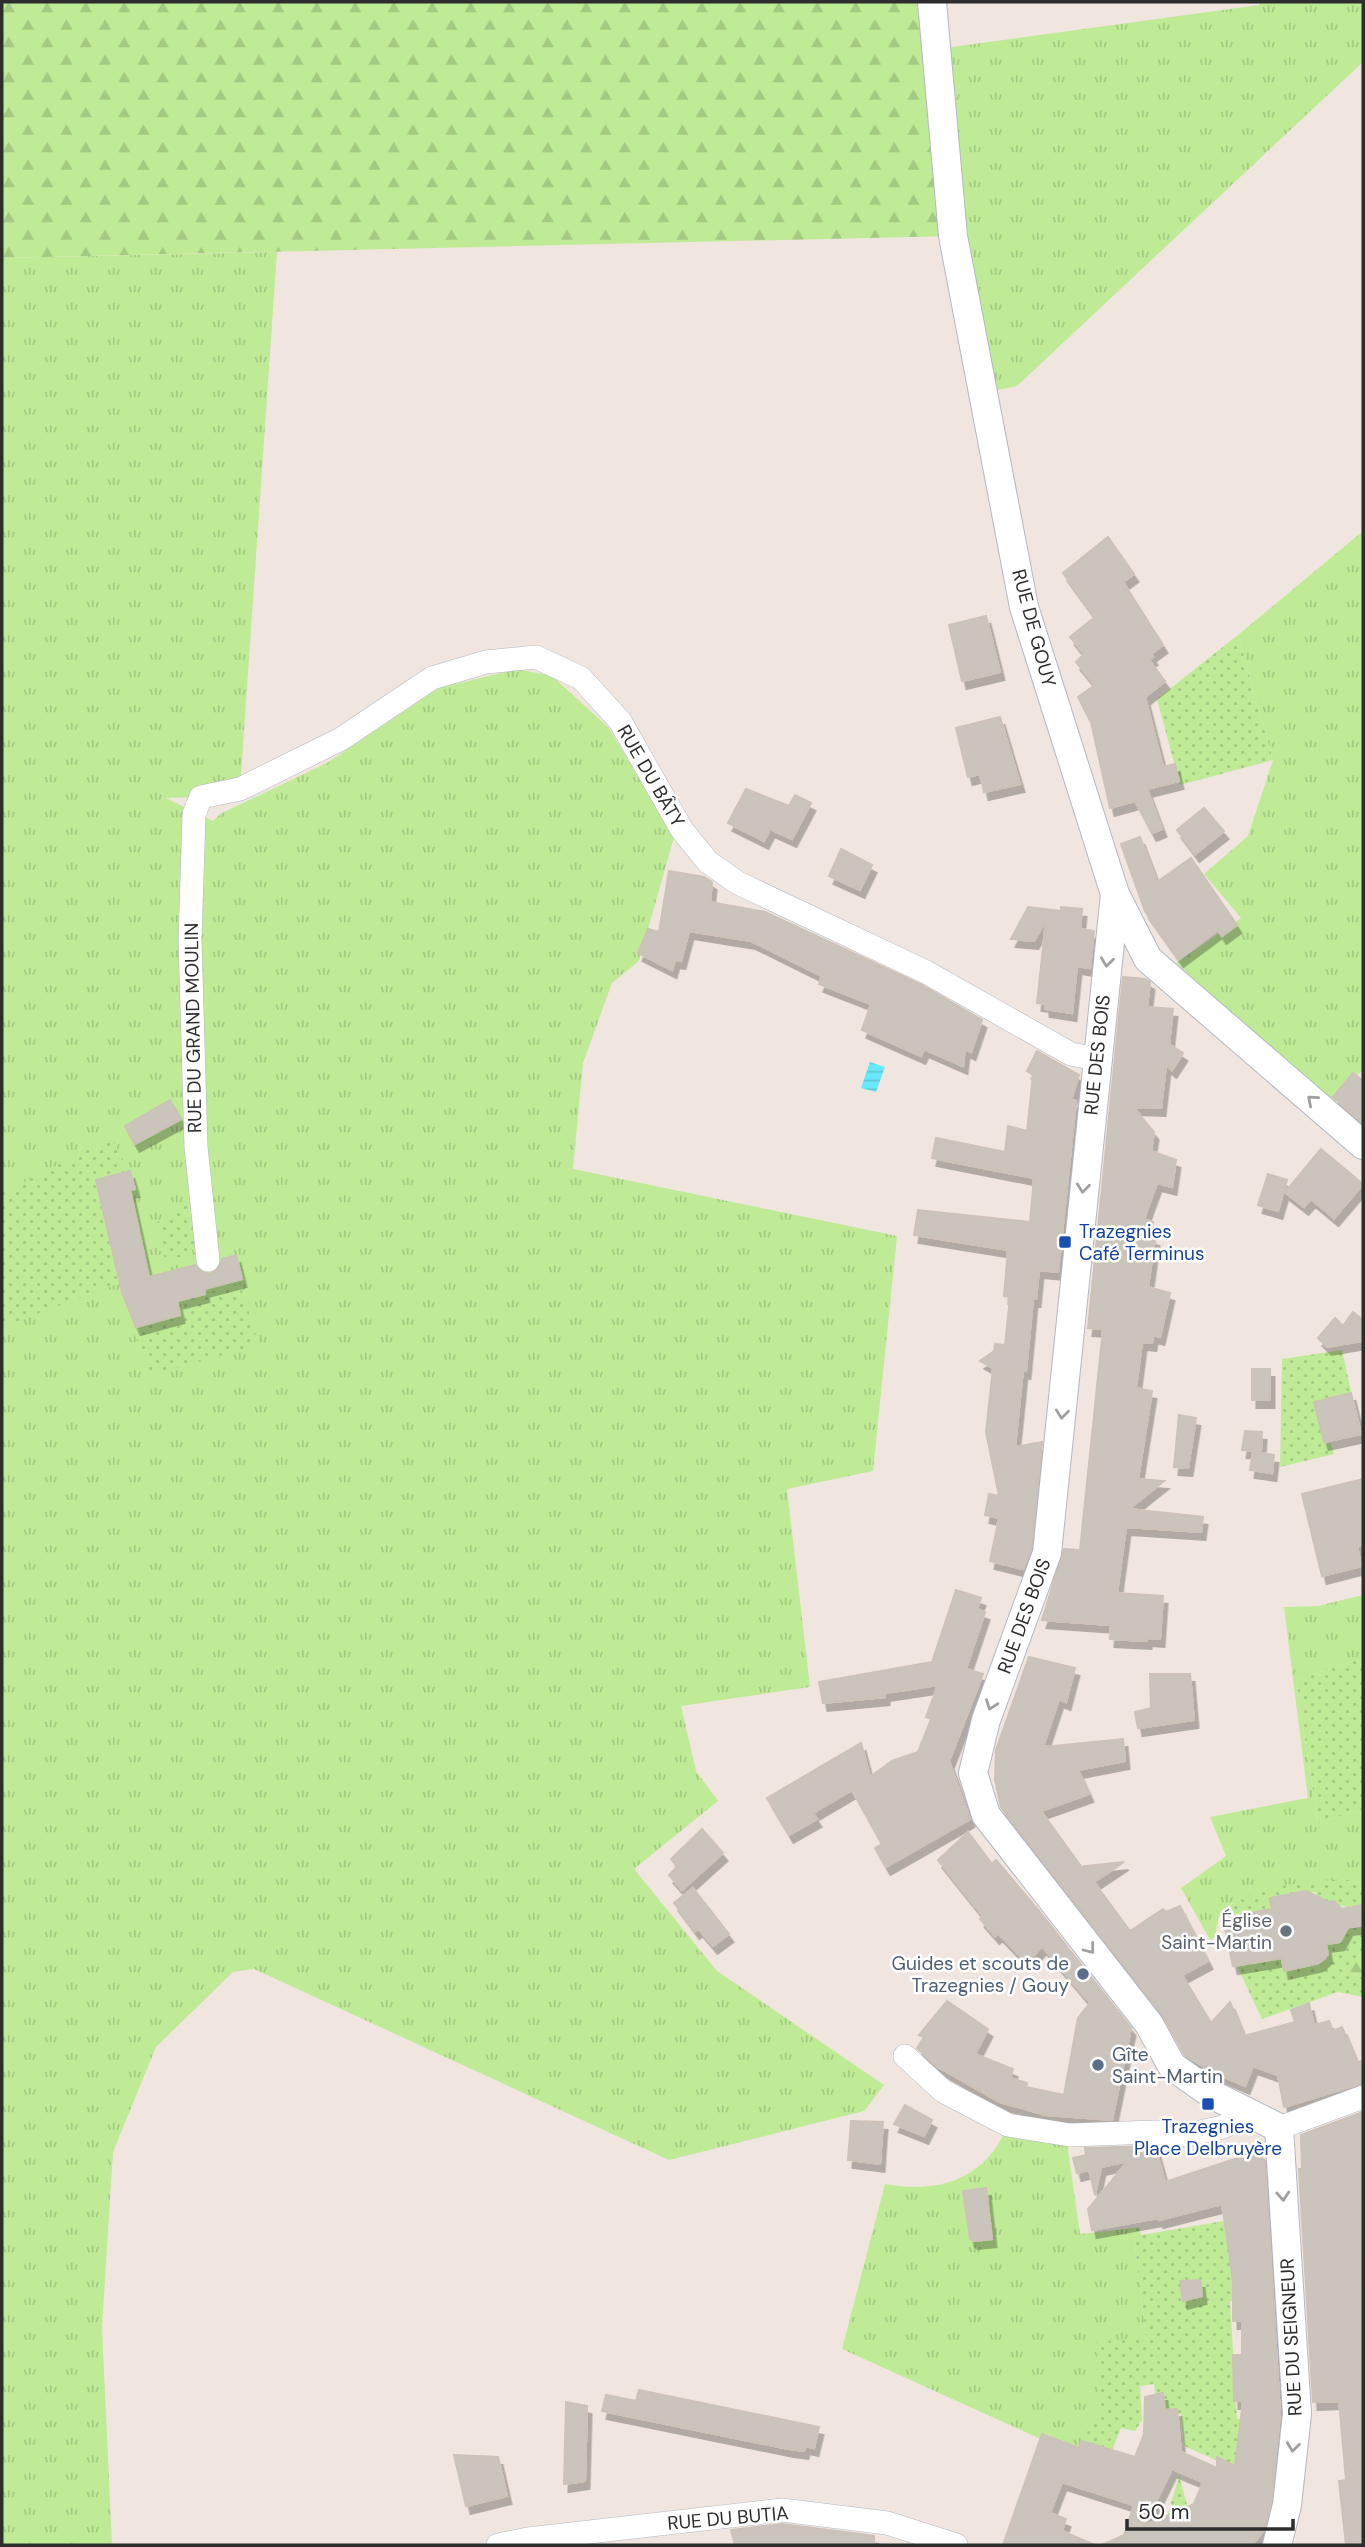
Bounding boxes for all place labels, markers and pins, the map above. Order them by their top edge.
place label: Trazegnies Café Terminus [1079,1219,1204,1266]
marker: Trazegnies Café Terminus [1057,1234,1073,1250]
place label: Église Saint-Martin [1161,1908,1272,1955]
marker: Église Saint-Martin [1278,1923,1294,1939]
place label: Guides et scouts de Trazegnies / Gouy [892,1951,1069,1998]
marker: Guides et scouts de Trazegnies / Gouy [1075,1966,1091,1982]
place label: Gîte Saint-Martin [1112,2042,1223,2089]
marker: Gîte Saint-Martin [1090,2057,1106,2073]
marker: Trazegnies Place Delbruyère [1200,2096,1216,2112]
place label: Trazegnies Place Delbruyère [1134,2114,1282,2161]

